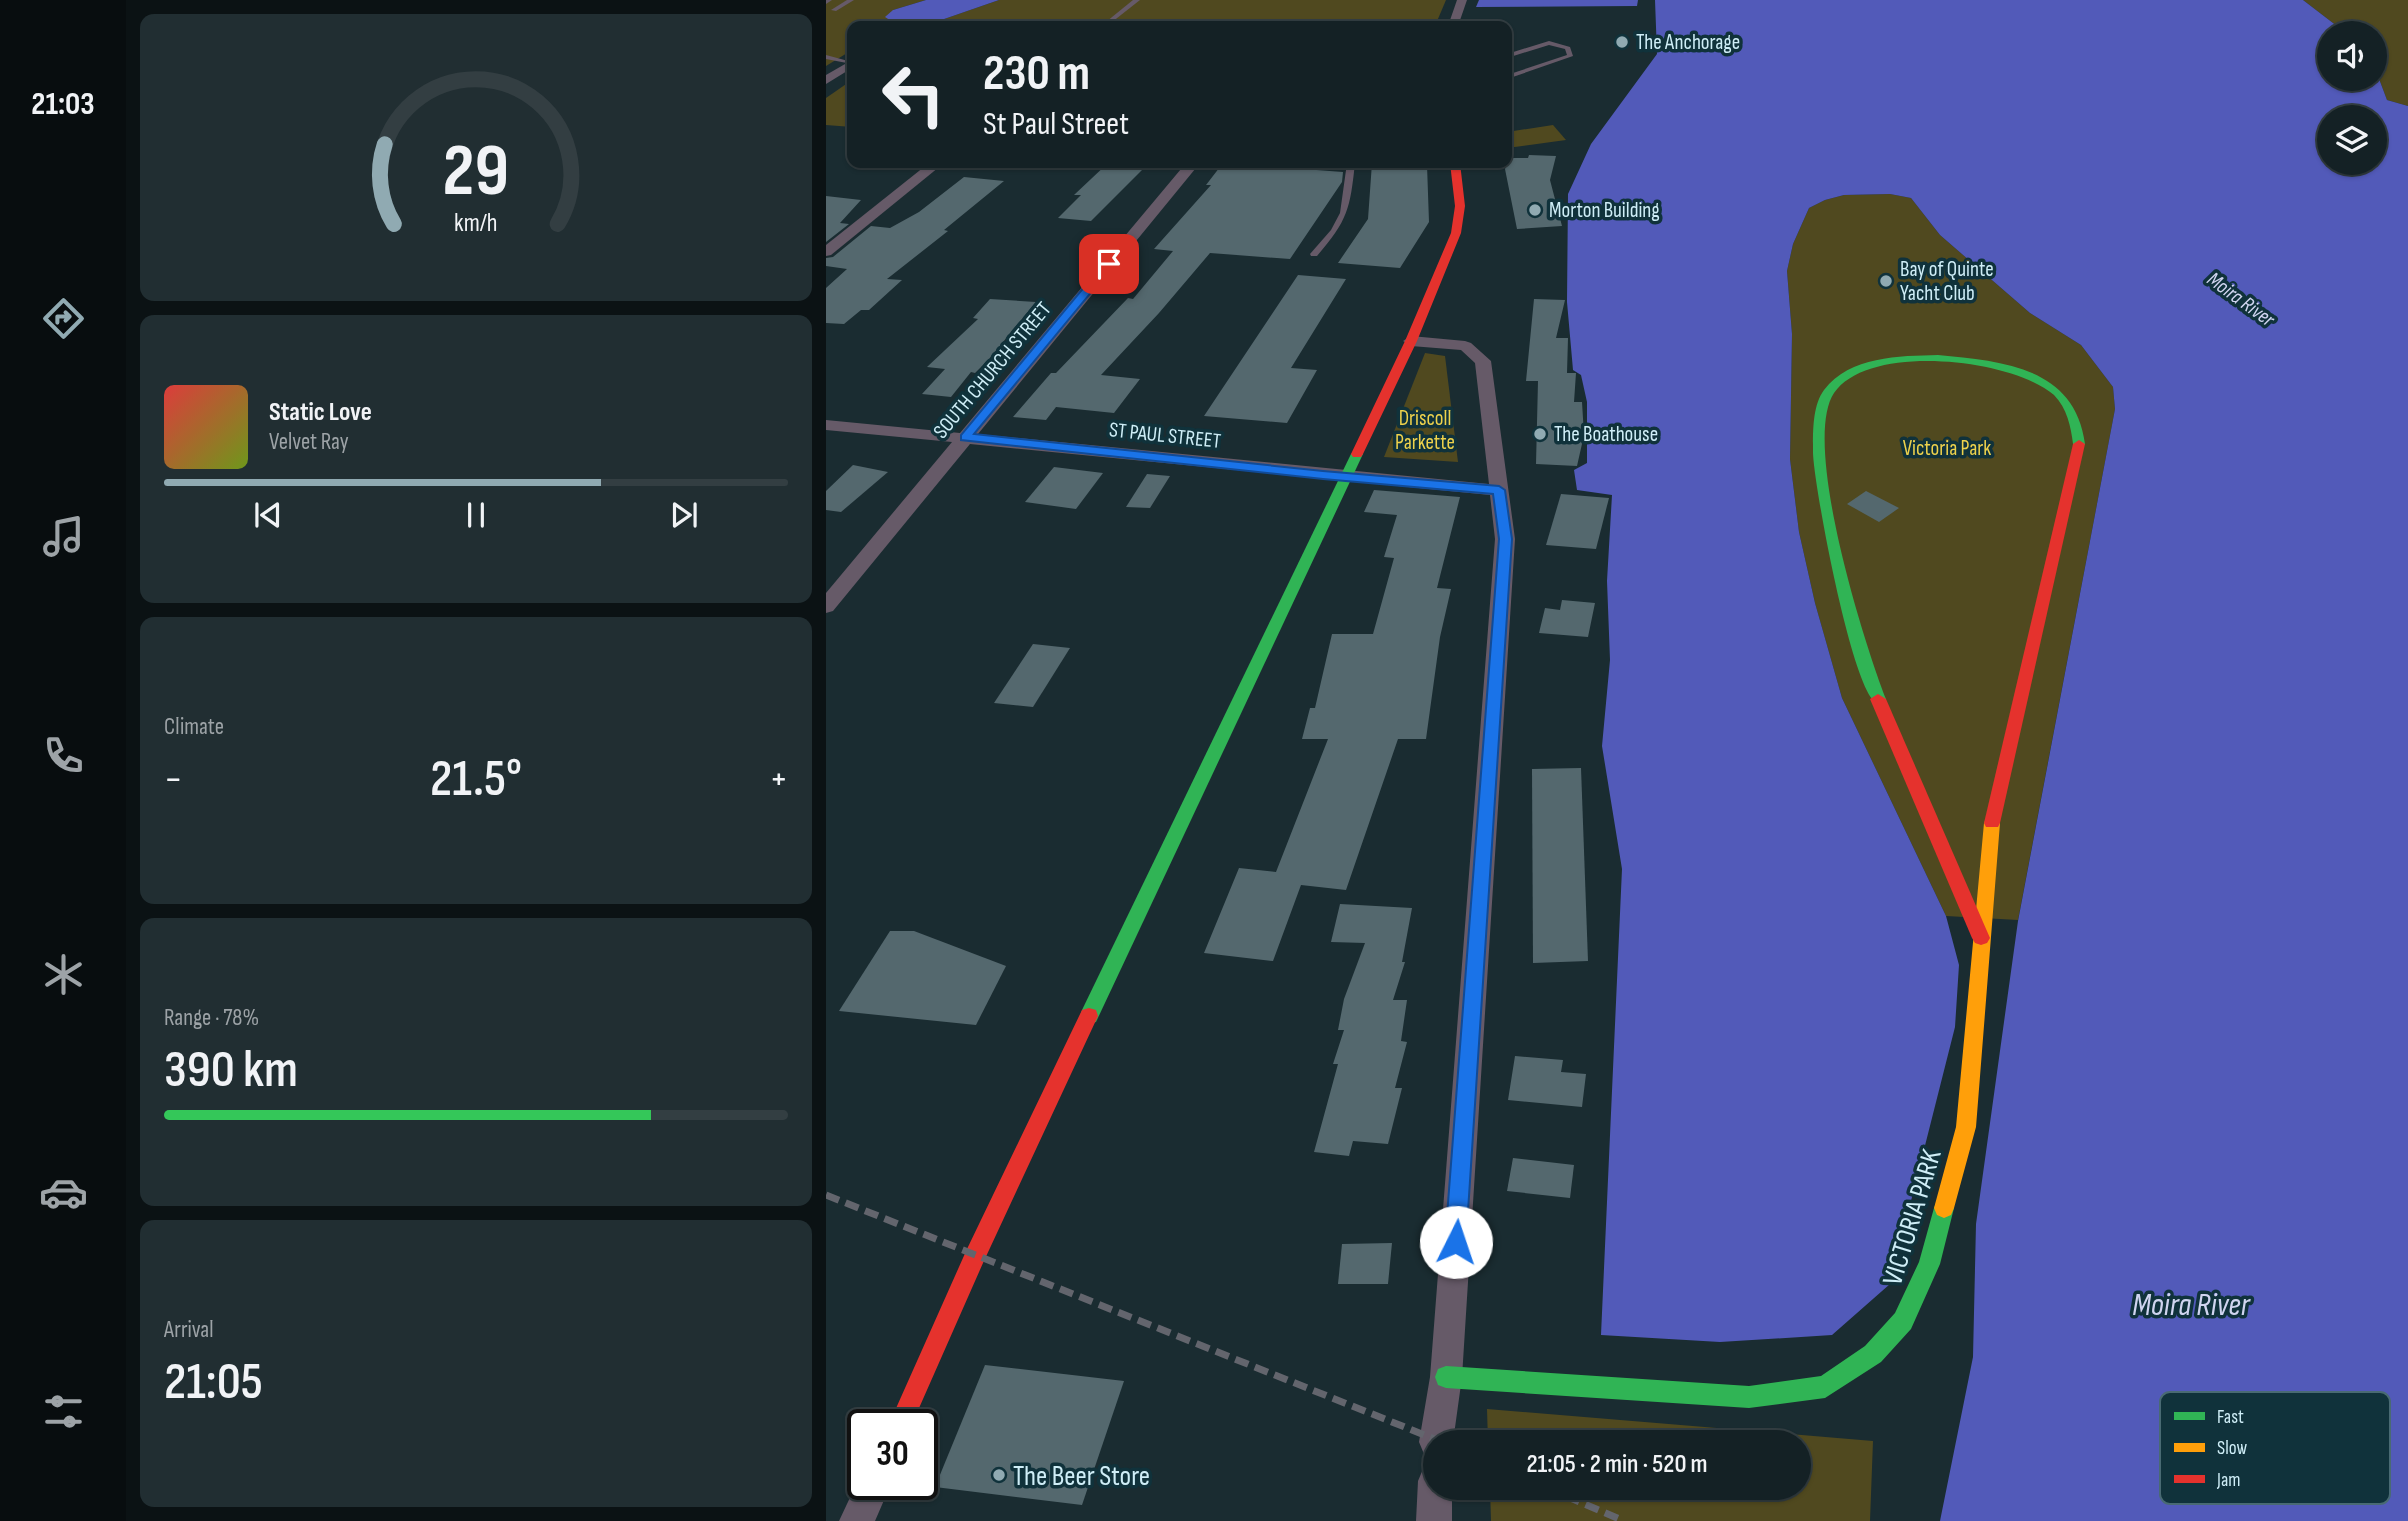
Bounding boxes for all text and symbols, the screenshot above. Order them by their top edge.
map controls [2317,21,2387,175]
button: sound [2317,21,2387,91]
place label: The Anchorage [1636,30,1740,55]
marker: The Anchorage [1614,34,1630,50]
text: 230 m [983,45,1090,104]
icon: left [868,49,959,140]
text: 21:03 [31,85,95,124]
text: St Paul Street [983,105,1129,144]
button: layers [2317,105,2387,175]
text: 29 [443,128,509,216]
place label: Morton Building [1549,198,1660,223]
marker: Morton Building [1527,202,1543,218]
text: km/h [454,208,498,239]
pin [1079,234,1139,294]
icon: arrive [1090,245,1128,283]
place label: Bay of Quinte Yacht Club [1900,257,1994,306]
water label: Moira River [2202,267,2280,333]
marker: Bay of Quinte Yacht Club [1878,273,1894,289]
icon: directions [39,294,88,343]
street label: SOUTH CHURCH STREET [928,297,1057,444]
text: Static Love [269,397,372,428]
park label: Driscoll Parkette [1395,406,1455,455]
street label: ST PAUL STREET [1108,417,1223,454]
place label: The Boathouse [1554,422,1658,447]
marker: The Boathouse [1532,426,1548,442]
text: Velvet Ray [269,428,349,456]
park label: Victoria Park [1903,436,1991,461]
icon: previous [249,496,287,534]
icon: pause [457,496,495,534]
icon: next [665,496,703,534]
icon: music [39,512,88,561]
text: Climate [164,713,224,741]
icon: phone [39,731,88,780]
text: 21.5° [430,748,522,811]
text: − [164,757,183,802]
text: + [769,757,788,802]
icon: climate [39,950,88,999]
text: Range · 78% [164,1004,259,1032]
text: 390 km [164,1039,298,1102]
street label: VICTORIA PARK [1876,1145,1949,1289]
icon: car [39,1168,88,1217]
position arrow [1419,1205,1493,1279]
water label: Moira River [2132,1286,2251,1325]
text: Arrival [164,1316,213,1344]
text: 21:05 [164,1351,263,1414]
icon: filters [39,1387,88,1436]
legend [2160,1392,2390,1504]
text: Fast [2217,1406,2244,1429]
speed limit sign: 30 [847,1409,938,1500]
text: Slow [2217,1437,2247,1460]
text: 21:05 · 2 min · 520 m [1526,1449,1708,1480]
place label: The Beer Store [1013,1460,1150,1493]
marker: The Beer Store [991,1467,1007,1483]
text: Jam [2216,1469,2240,1492]

